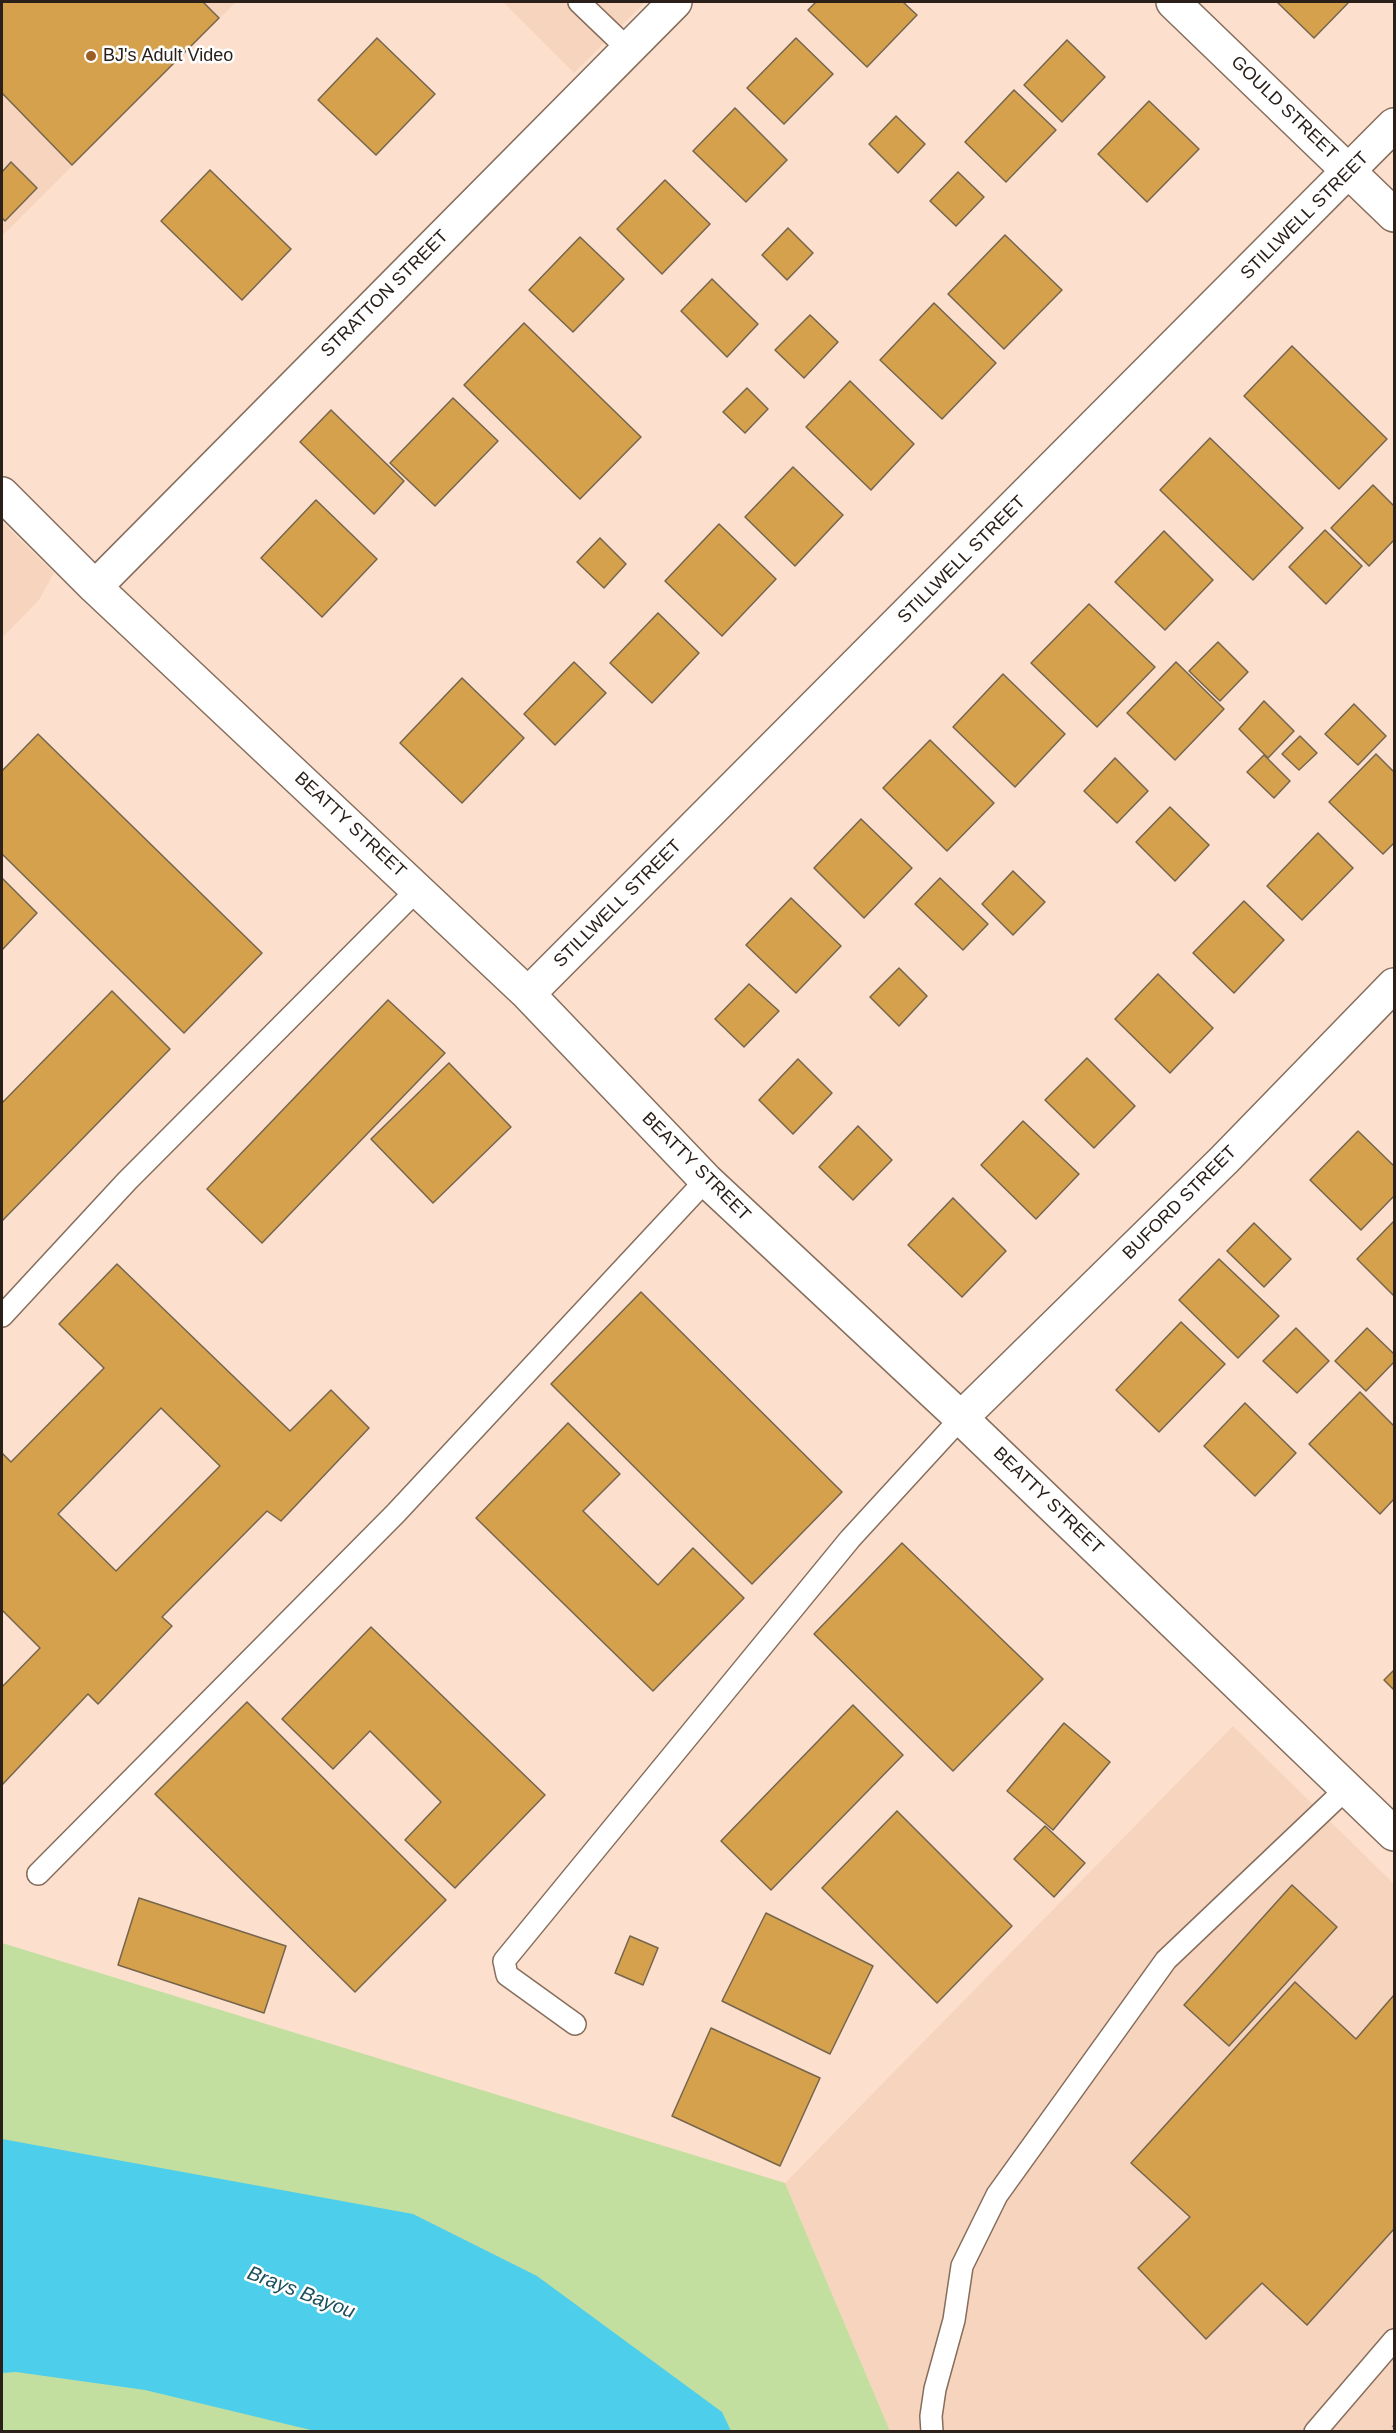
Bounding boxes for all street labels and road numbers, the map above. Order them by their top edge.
street label: GOULD STREET [1226,52,1342,164]
street label: STILLWELL STREET [1237,148,1373,284]
street label: STRATTON STREET [317,226,453,362]
street label: STILLWELL STREET [894,492,1030,628]
street label: BEATTY STREET [290,768,410,882]
street label: STILLWELL STREET [550,836,686,972]
street label: BEATTY STREET [637,1108,755,1226]
street label: BUFORD STREET [1119,1142,1241,1264]
street label: BEATTY STREET [988,1443,1108,1559]

